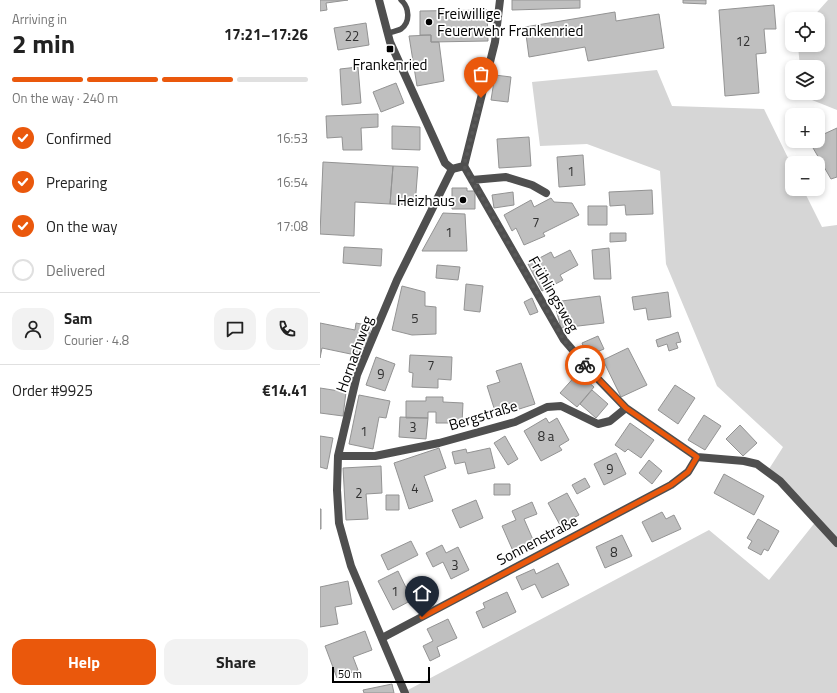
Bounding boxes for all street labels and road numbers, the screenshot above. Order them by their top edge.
street label: Frühlingsweg [523,252,585,337]
street label: Hornachweg [330,312,379,395]
street label: Bergstraße [446,394,520,436]
street label: Sonnenstraße [492,509,582,571]

